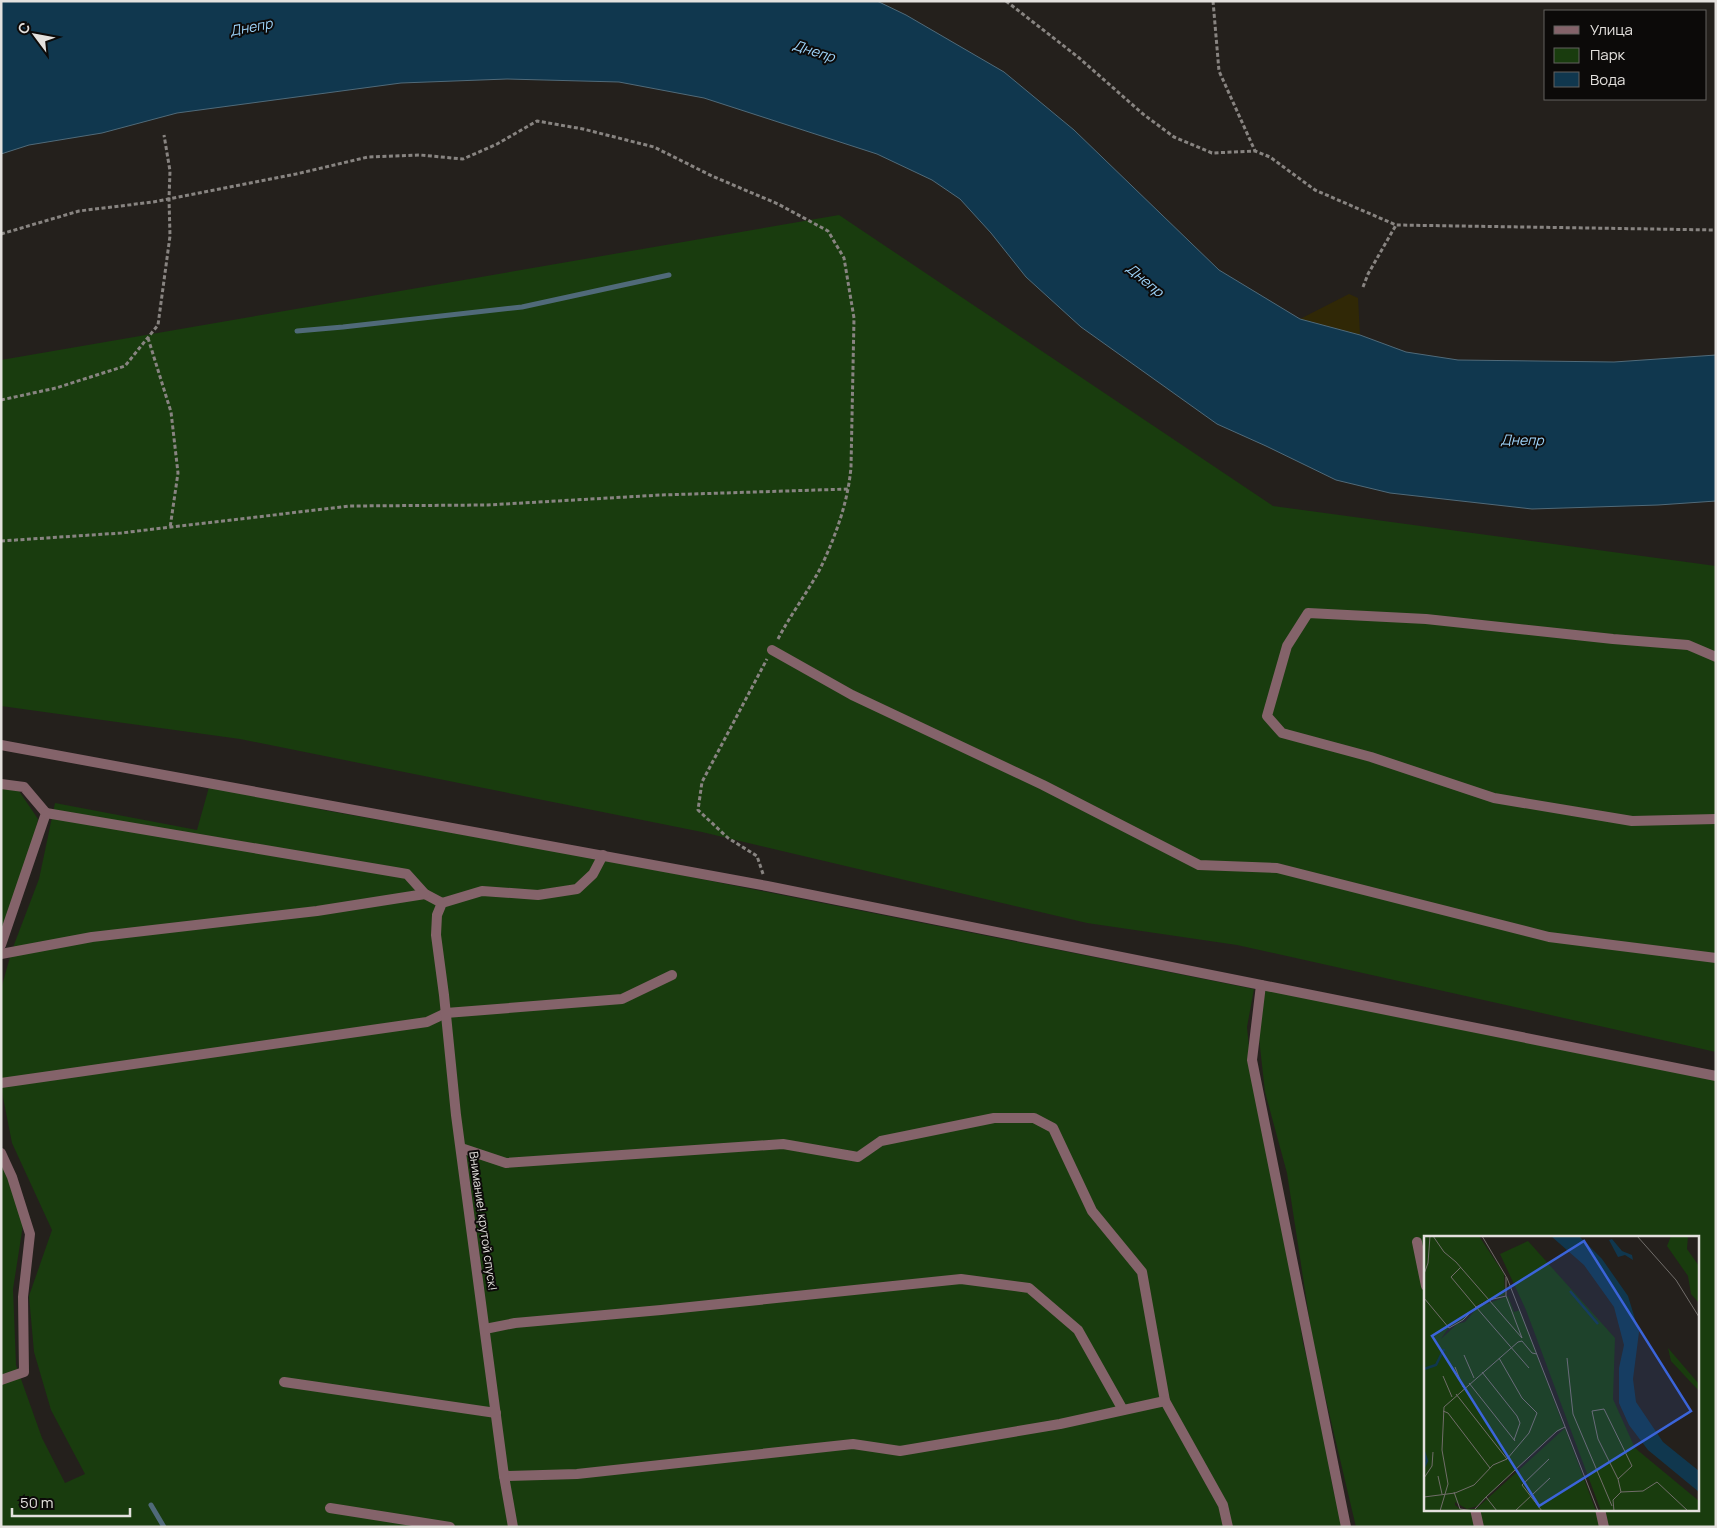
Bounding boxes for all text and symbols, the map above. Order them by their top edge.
north arrow [10,10,60,60]
legend [1544,10,1707,100]
water label: Днепр [228,13,275,40]
text: С [13,18,34,37]
text: Улица [1590,19,1633,40]
water label: Днепр [791,35,838,66]
text: Парк [1590,44,1626,65]
text: Вода [1590,69,1625,90]
water label: Днепр [1123,259,1168,301]
water label: Днепр [1500,430,1544,449]
street label: Внимание! крутой спуск! [465,1150,502,1292]
inset map [1424,1236,1700,1510]
scale bar [12,1486,130,1518]
text: 50 m [20,1492,54,1513]

